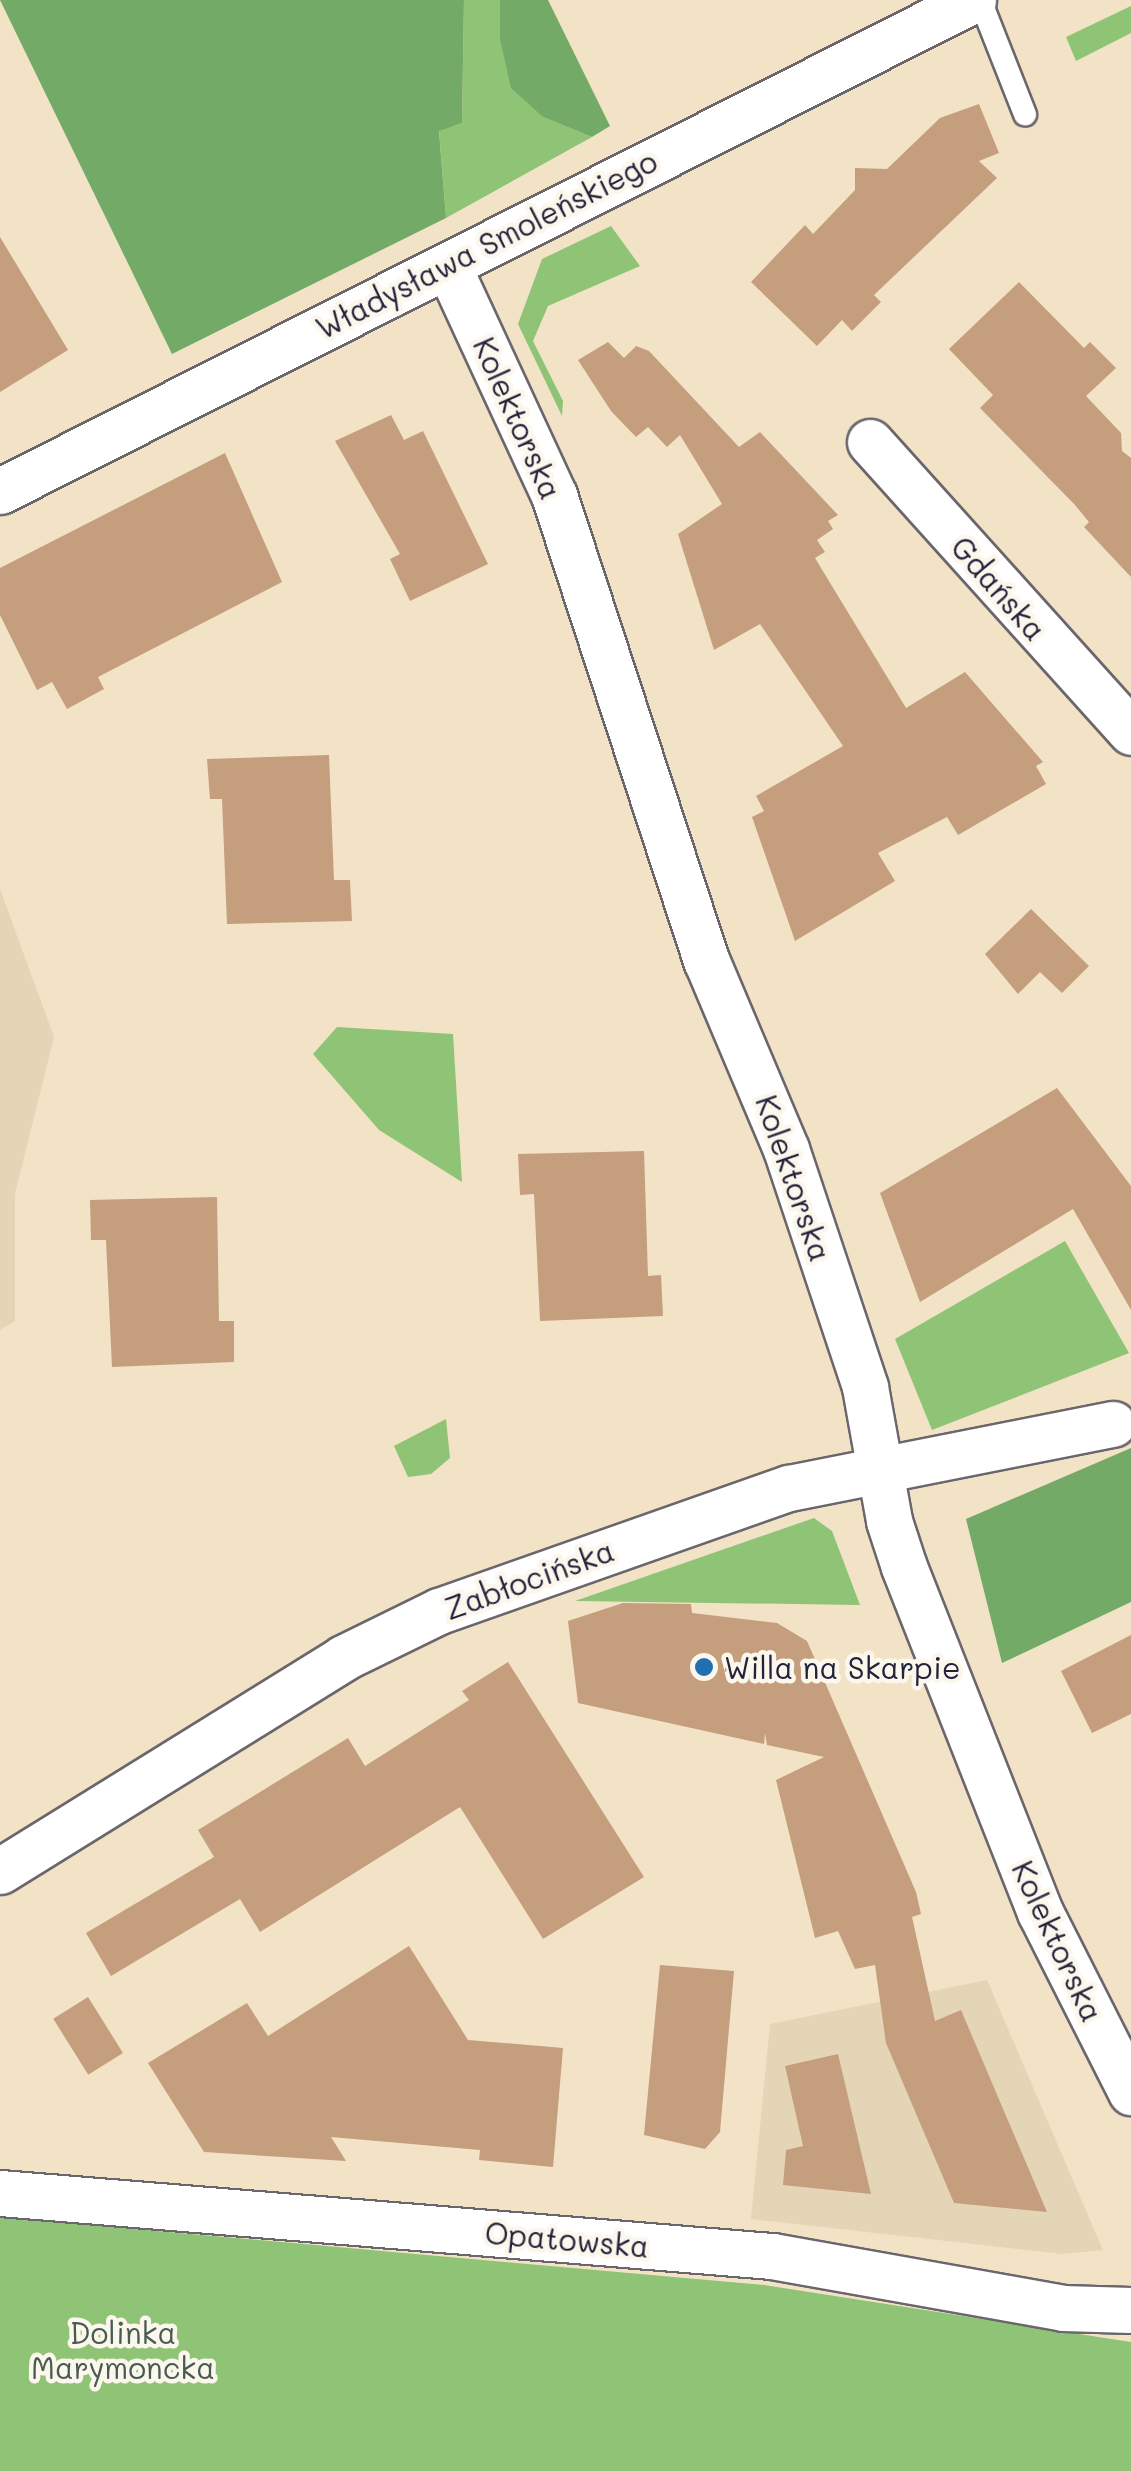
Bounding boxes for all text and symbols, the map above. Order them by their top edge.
street label: Władysława Smoleńskiego [309,142,663,346]
street label: Kolektorska [466,332,570,504]
street label: Gdańska [944,529,1054,647]
street label: Kolektorska [749,1090,839,1266]
street label: Zabłocińska [439,1532,619,1626]
place label: Willa na Skarpie [724,1649,961,1685]
marker: Willa na Skarpie [693,1656,715,1678]
street label: Kolektorska [1005,1855,1111,2027]
street label: Opatowska [484,2214,650,2264]
park label: Dolinka Marymoncka [31,2314,215,2384]

